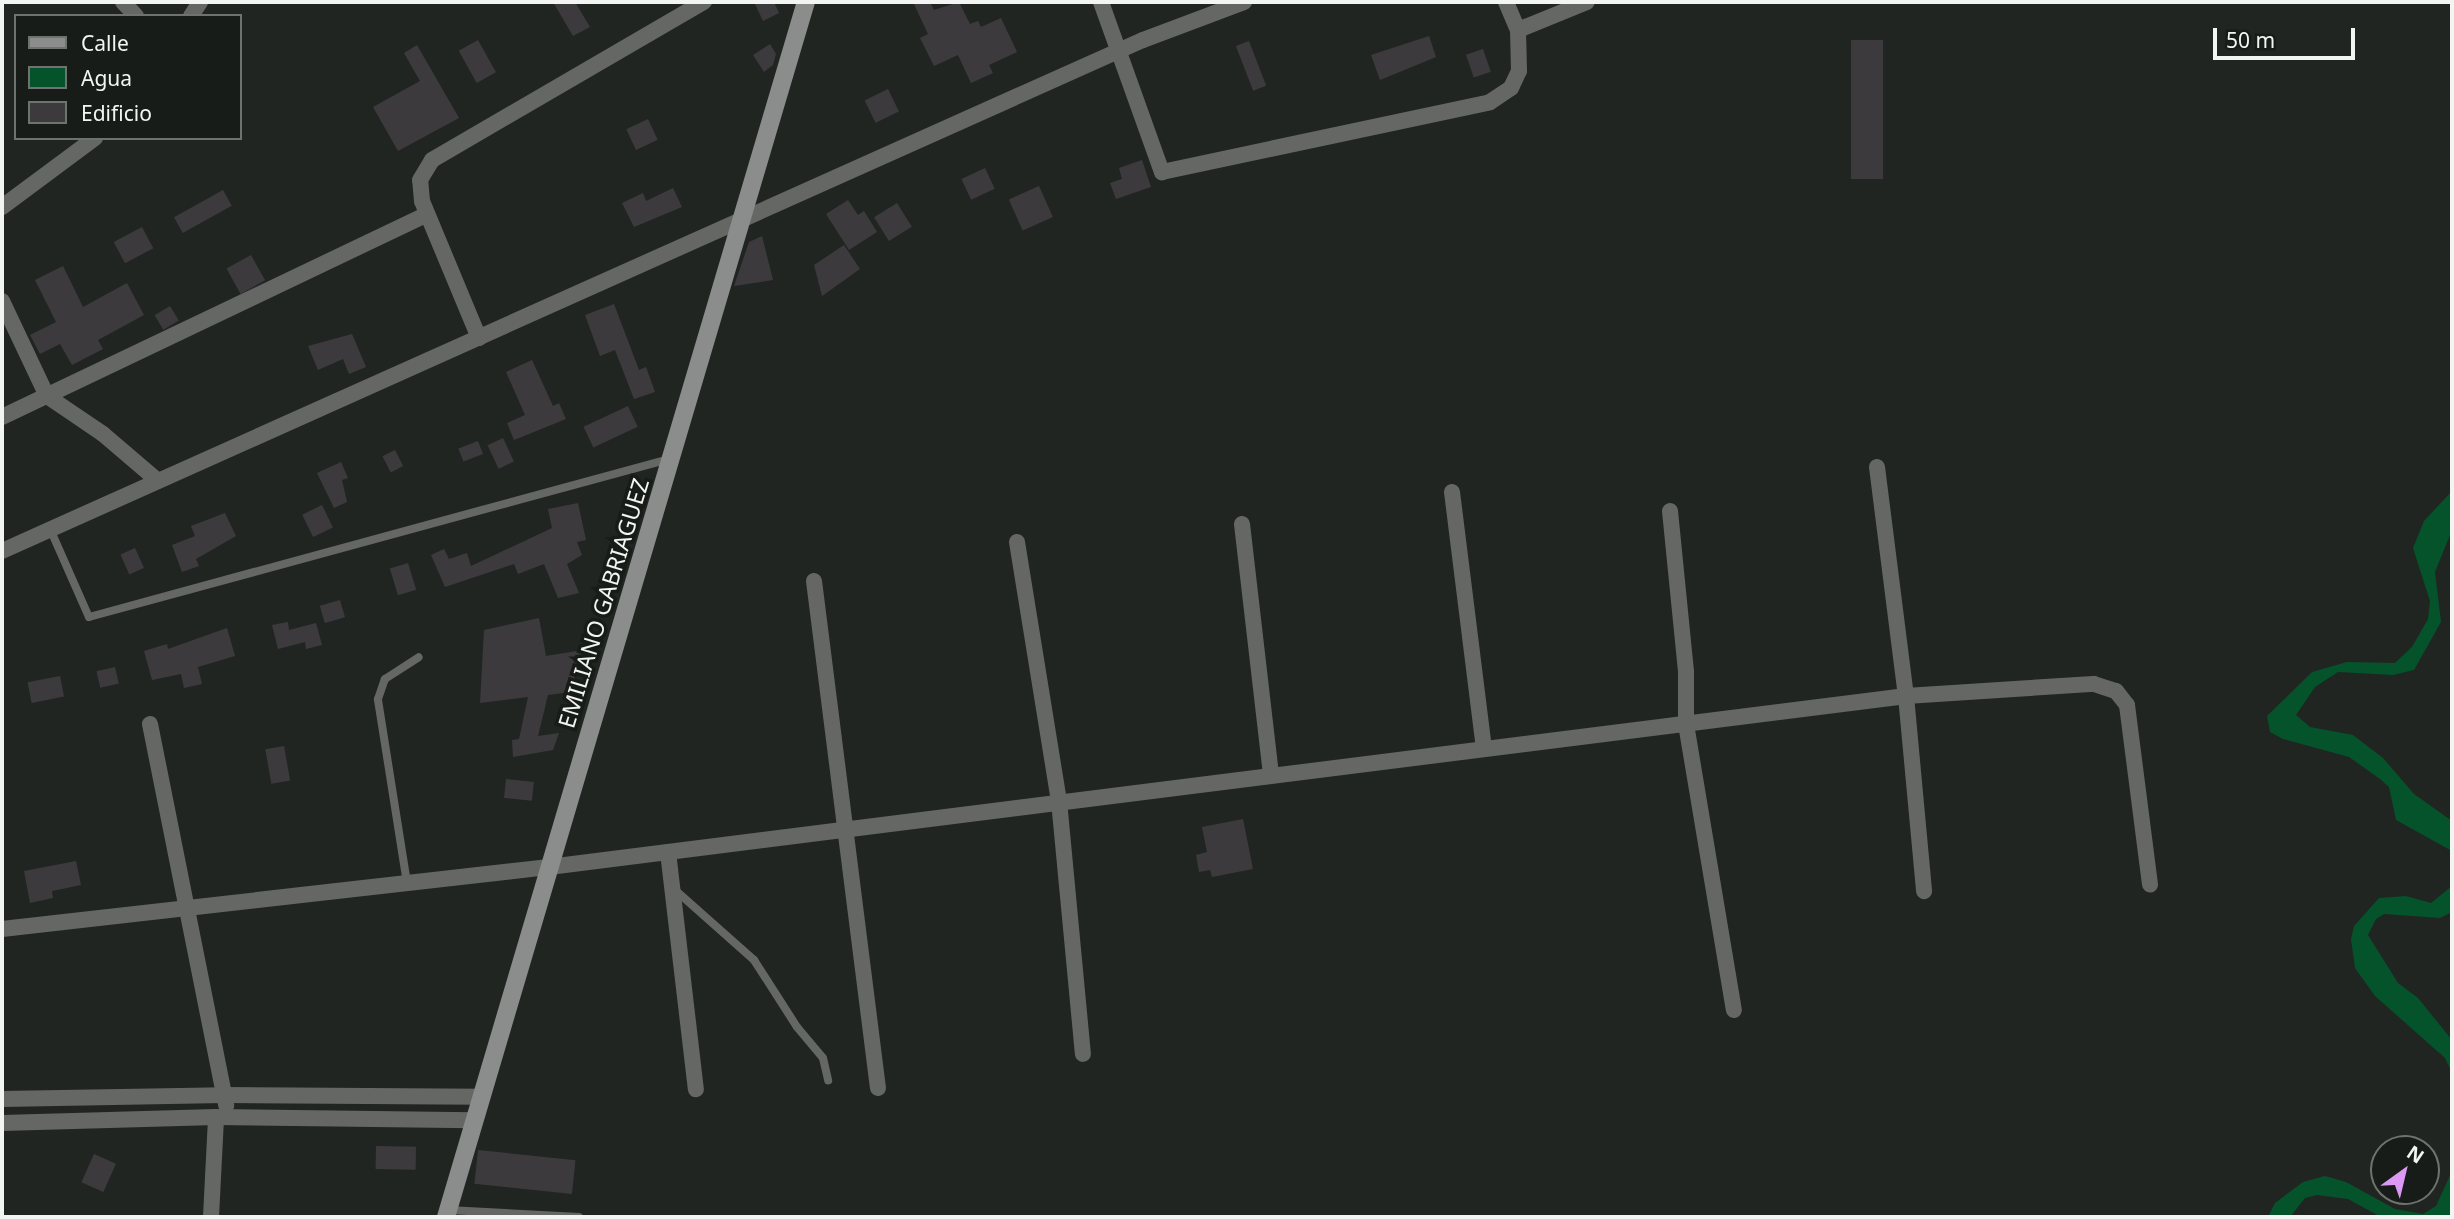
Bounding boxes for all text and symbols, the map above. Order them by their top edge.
legend [14,14,242,140]
scale bar [2216,14,2358,58]
text: 50 m [2226,26,2275,54]
text: Calle [81,29,129,57]
text: Agua [81,64,132,92]
text: Edificio [81,99,152,127]
street label: EMILIANO GABRIAGUEZ [552,475,654,731]
north arrow [2370,1135,2440,1205]
text: N [2402,1139,2429,1169]

